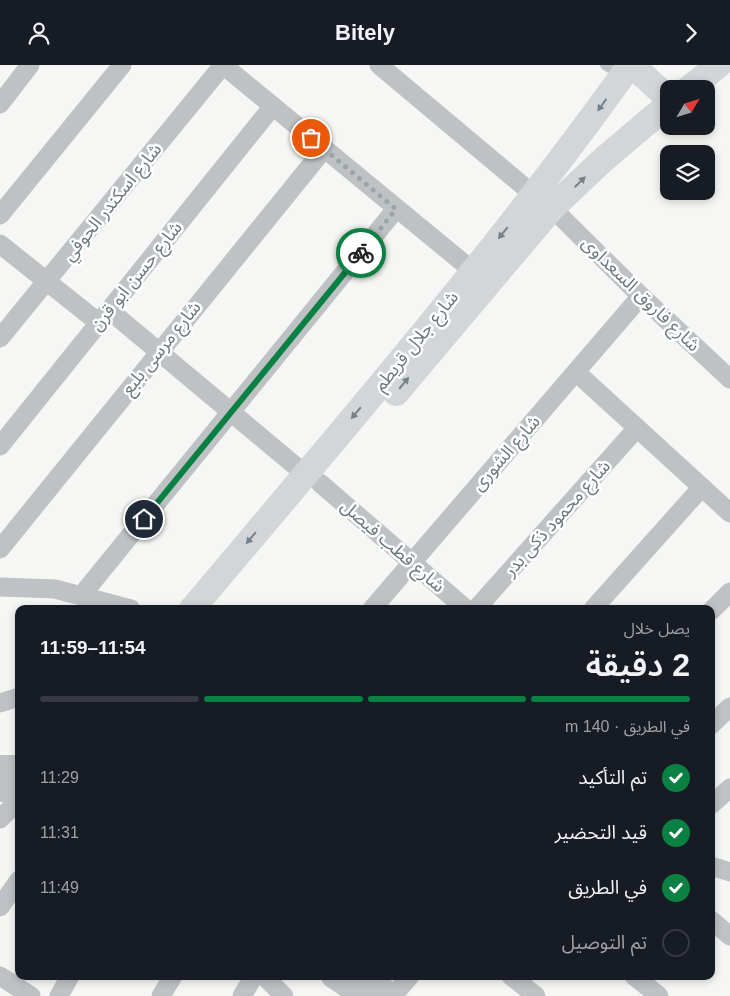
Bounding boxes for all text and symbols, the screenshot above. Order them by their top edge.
icon: person [25,19,53,47]
icon: forward [677,19,705,47]
text: Bitely [335,20,395,45]
north arrow [660,80,715,135]
map controls [660,80,715,200]
one-way arrow [597,98,607,111]
pin [290,117,332,159]
icon: bag [297,124,325,152]
street label: شارع اسكندر الحوفي [59,139,169,267]
button: layers [660,145,715,200]
one-way arrow [574,176,586,188]
street label: شارع حسن ابو قرن [86,218,189,337]
one-way arrow [497,226,508,239]
courier [336,228,386,278]
street label: شارع فاروق السعداوى [575,233,704,358]
icon: bike [347,239,375,267]
street label: شارع جلال قريطم [370,287,465,397]
street label: شارع مرسى بلبع [117,297,208,401]
one-way arrow [398,378,410,390]
one-way arrow [350,407,361,420]
street label: شارع الشورى [468,411,547,497]
street label: شارع محمود ذكى بدر [499,456,617,583]
street label: شارع قطب فيصل [335,496,449,599]
pin [123,498,165,540]
icon: home [130,505,158,533]
one-way arrow [246,531,257,544]
text: يصل خلال [624,620,690,637]
text: 11:54–11:59 [40,637,146,658]
text: 2 دقيقة [586,647,690,683]
text: في الطريق · 140 m [565,718,690,735]
icon: check [662,764,690,792]
text: تم التأكيد [578,767,647,788]
text: 11:29 [40,769,79,786]
icon: check [662,819,690,847]
text: قيد التحضير [555,822,647,843]
text: 11:31 [40,824,79,841]
icon: check [662,874,690,902]
text: في الطريق [568,877,647,898]
text: 11:49 [40,879,79,896]
text: تم التوصيل [562,932,647,953]

